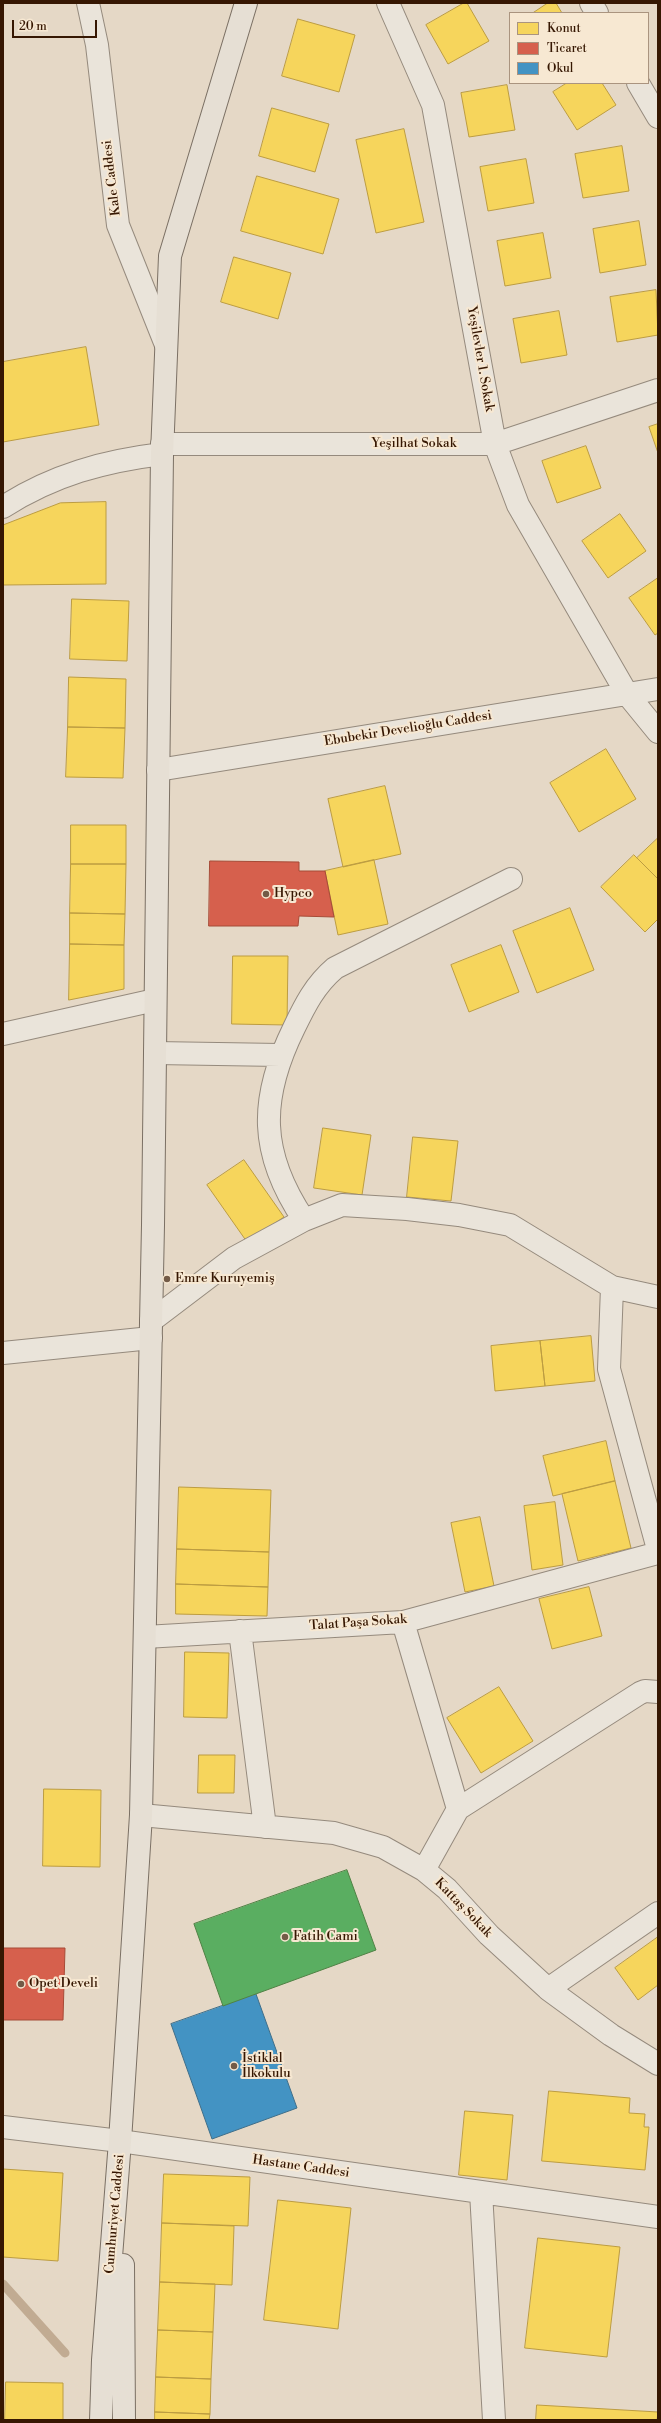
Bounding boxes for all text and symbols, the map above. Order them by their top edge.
scale bar [14,12,99,38]
legend [509,12,649,84]
text: 20 m [19,19,47,34]
text: Konut [547,21,581,36]
text: Ticaret [547,41,587,56]
text: Okul [547,61,573,76]
street label: Kale Caddesi [100,139,124,217]
street label: Yeşilevler 1. Sokak [463,305,497,413]
street label: Yeşilhat Sokak [372,436,456,452]
street label: Ebubekir Develioğlu Caddesi [323,708,493,750]
place label: Hypco [274,886,312,902]
marker: Hypco [261,889,271,899]
place label: Emre Kuruyemiş [175,1271,275,1287]
marker: Emre Kuruyemiş [162,1274,172,1284]
street label: Talat Paşa Sokak [309,1612,407,1634]
street label: Kattaş Sokak [431,1875,495,1941]
place label: Fatih Cami [293,1929,358,1945]
marker: Fatih Cami [280,1932,290,1942]
place label: Opet Develi [29,1976,98,1992]
marker: Opet Develi [16,1979,26,1989]
place label: İstiklal İlkokulu [242,2051,291,2082]
marker: İstiklal İlkokulu [229,2061,239,2071]
street label: Hastane Caddesi [251,2152,351,2182]
street label: Cumhuriyet Caddesi [102,2154,128,2274]

